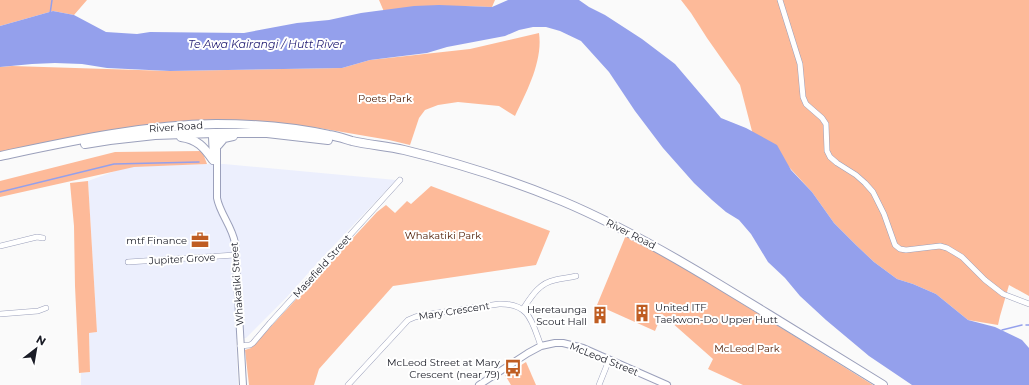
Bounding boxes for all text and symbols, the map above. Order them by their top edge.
water label: Te Awa Kairangi / Hutt River [188,37,344,51]
park label: Poets Park [358,92,412,105]
street label: River Road [149,119,203,135]
street label: River Road [604,216,658,252]
park label: Whakatiki Park [405,229,481,242]
office icon: mtf Finance [190,230,210,250]
street label: Masefield Street [290,232,354,300]
place label: mtf Finance [126,234,187,247]
street label: Whakatiki Street [228,242,246,326]
street label: Jupiter Grove [147,251,216,267]
street label: Mary Crescent [418,299,490,323]
place label: United ITF Taekwon-Do Upper Hutt [655,301,778,326]
place label: Heretaunga Scout Hall [527,303,587,328]
building icon: United ITF Taekwon-Do Upper Hutt [632,303,652,323]
building icon: Heretaunga Scout Hall [590,305,610,325]
north arrow [16,329,56,369]
text: N [34,332,49,349]
street label: McLeod Street [568,339,640,379]
park label: McLeod Park [714,342,780,355]
place label: McLeod Street at Mary Crescent (near 79) [387,356,501,381]
bus stop icon: McLeod Street at Mary Crescent (near 79) [503,358,523,378]

